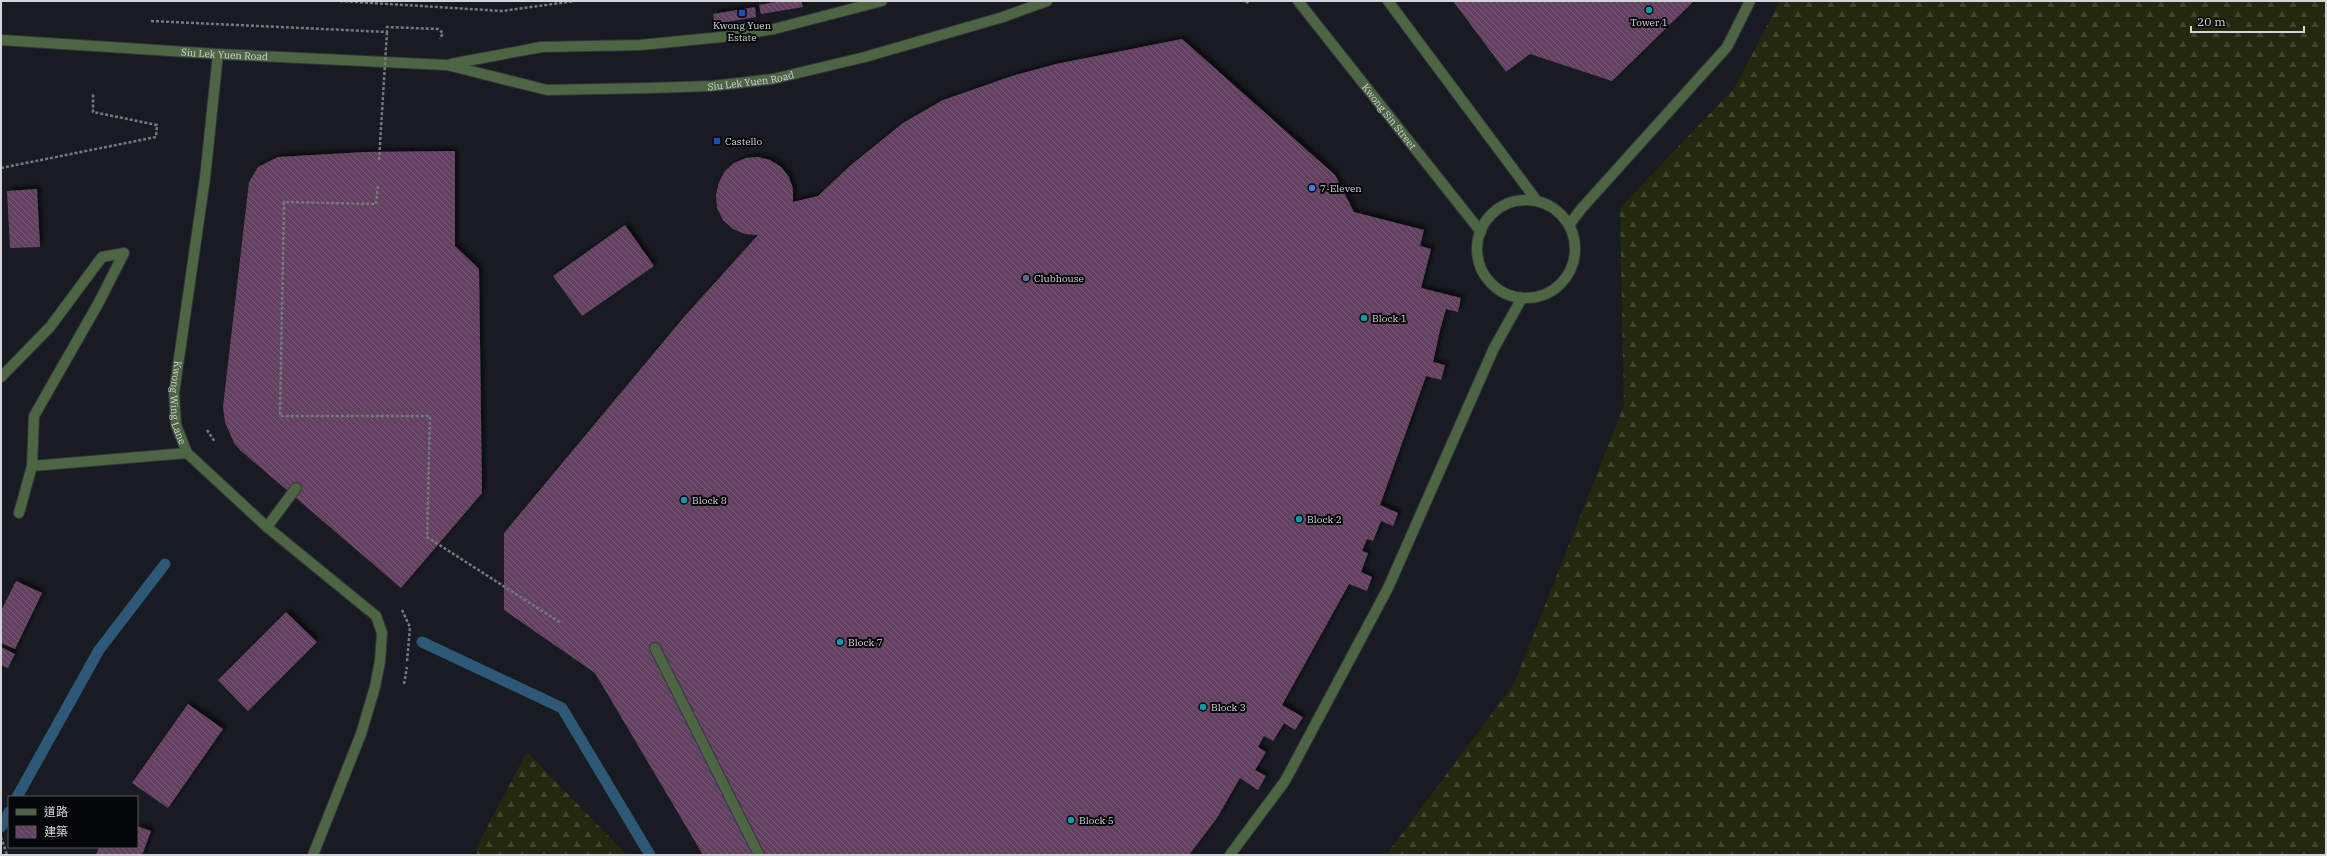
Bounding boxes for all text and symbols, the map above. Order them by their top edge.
marker: Tower 1 [1644,5,1654,15]
marker: Kwong Yuen Estate [737,8,747,18]
scale bar [2191,8,2304,34]
text: 20 m [2197,14,2226,29]
place label: Tower 1 [1630,16,1668,29]
place label: Kwong Yuen Estate [713,19,772,44]
street label: Siu Lek Yuen Road [181,46,268,63]
street label: Siu Lek Yuen Road [707,68,795,93]
street label: Kwong Sin Street [1359,81,1419,152]
place label: Castello [725,135,763,148]
marker: Castello [712,136,722,146]
place label: 7-Eleven [1320,182,1362,195]
marker: 7-Eleven [1307,183,1317,193]
place label: Clubhouse [1034,272,1084,285]
marker: Clubhouse [1021,273,1031,283]
place label: Block 1 [1372,312,1407,325]
marker: Block 1 [1359,313,1369,323]
street label: Kwong Wing Lane [167,360,189,446]
place label: Block 8 [692,494,727,507]
marker: Block 8 [679,495,689,505]
place label: Block 2 [1307,513,1342,526]
marker: Block 2 [1294,514,1304,524]
place label: Block 7 [848,636,883,649]
marker: Block 7 [835,637,845,647]
place label: Block 3 [1211,701,1246,714]
marker: Block 3 [1198,702,1208,712]
legend [8,796,138,848]
text: 道路 [44,804,68,819]
place label: Block 5 [1079,814,1114,827]
marker: Block 5 [1066,815,1076,825]
text: 建築 [44,824,68,839]

